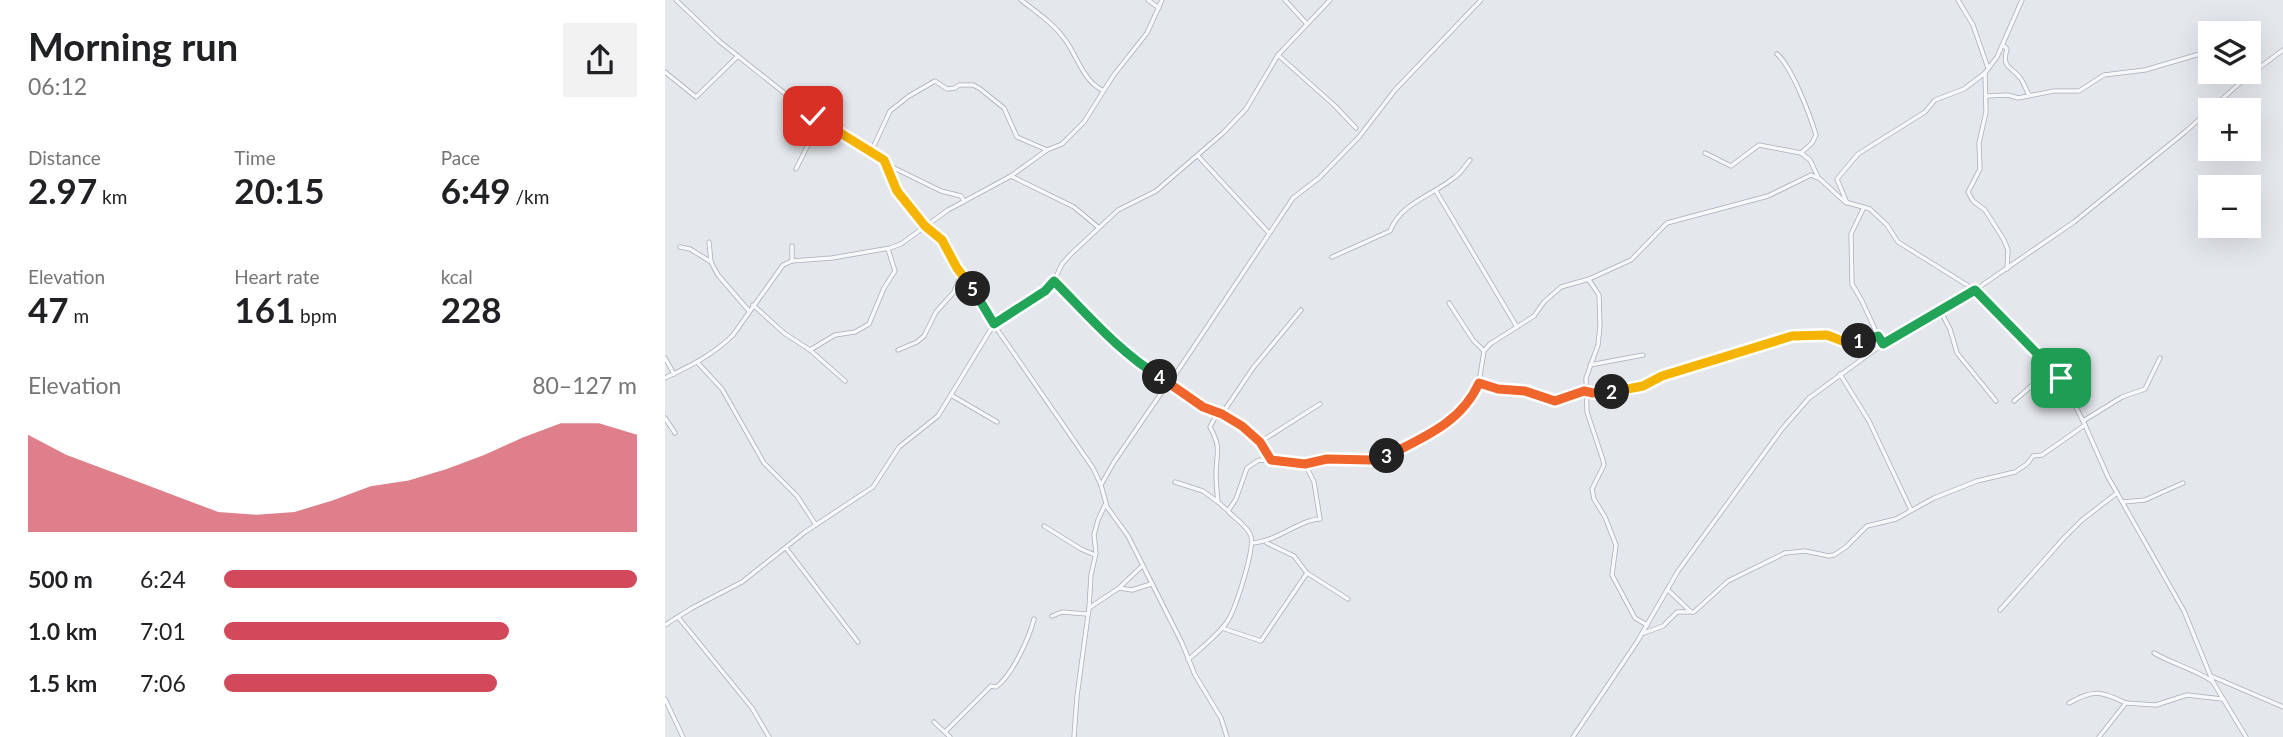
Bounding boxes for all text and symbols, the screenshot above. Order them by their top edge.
map controls [2198,21,2261,238]
button: layers [2198,21,2261,84]
text: Morning run [28,23,238,69]
button: share [563,23,637,97]
text: 06:12 [28,72,87,100]
pin [783,86,843,146]
icon: check [794,97,832,135]
button: + [2198,98,2261,161]
text: Distance [28,146,101,169]
text: Time [234,146,276,169]
text: Pace [441,146,480,169]
text: 2.97 [28,169,97,211]
text: 20:15 [234,169,325,211]
text: 6:49 [441,169,511,211]
button: − [2198,175,2261,238]
text: km [97,185,127,208]
text: /km [511,185,549,208]
text: Elevation [28,265,105,288]
text: Heart rate [234,265,320,288]
text: kcal [441,265,473,288]
pin: 5 [955,272,991,306]
text: 5 [967,277,978,300]
text: 47 [28,288,69,330]
text: 161 [234,288,295,330]
text: 228 [441,288,502,330]
text: m [69,304,89,327]
text: bpm [295,304,337,327]
pin: 1 [1841,324,1877,358]
text: 1 [1853,329,1864,352]
pin [2031,348,2091,408]
icon: arrive [2042,359,2080,397]
pin: 4 [1142,360,1177,394]
text: 4 [1154,365,1165,388]
text: Elevation [28,371,121,399]
text: 80–127 m [532,371,637,399]
pin: 2 [1595,374,1629,410]
text: 2 [1606,380,1617,403]
pin: 3 [1369,438,1405,474]
text: 3 [1381,444,1392,467]
text: 500 m [28,565,93,593]
text: 6:24 [140,565,186,593]
text: 1.0 km [28,617,97,645]
text: 7:01 [140,617,186,645]
text: 1.5 km [28,669,97,697]
text: 7:06 [140,669,186,697]

